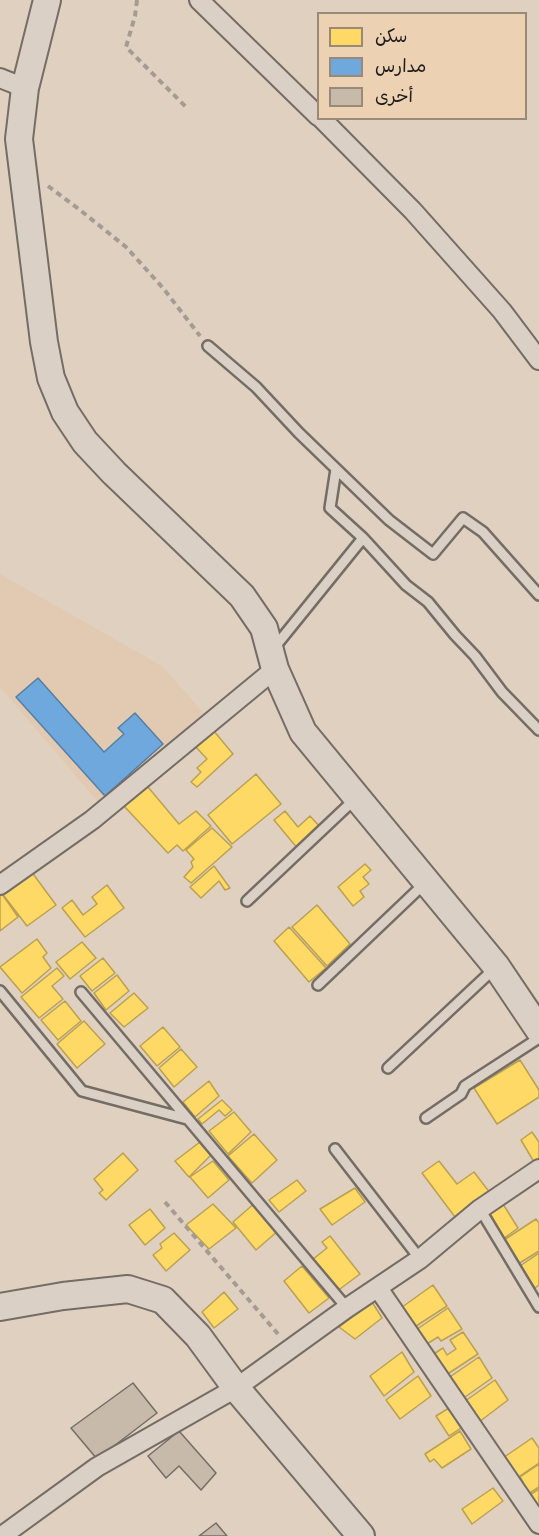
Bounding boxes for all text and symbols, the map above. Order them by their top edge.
legend [317,12,527,120]
text: سكن [375,26,407,51]
text: مدارس [375,56,426,81]
text: أخرى [375,86,413,111]

